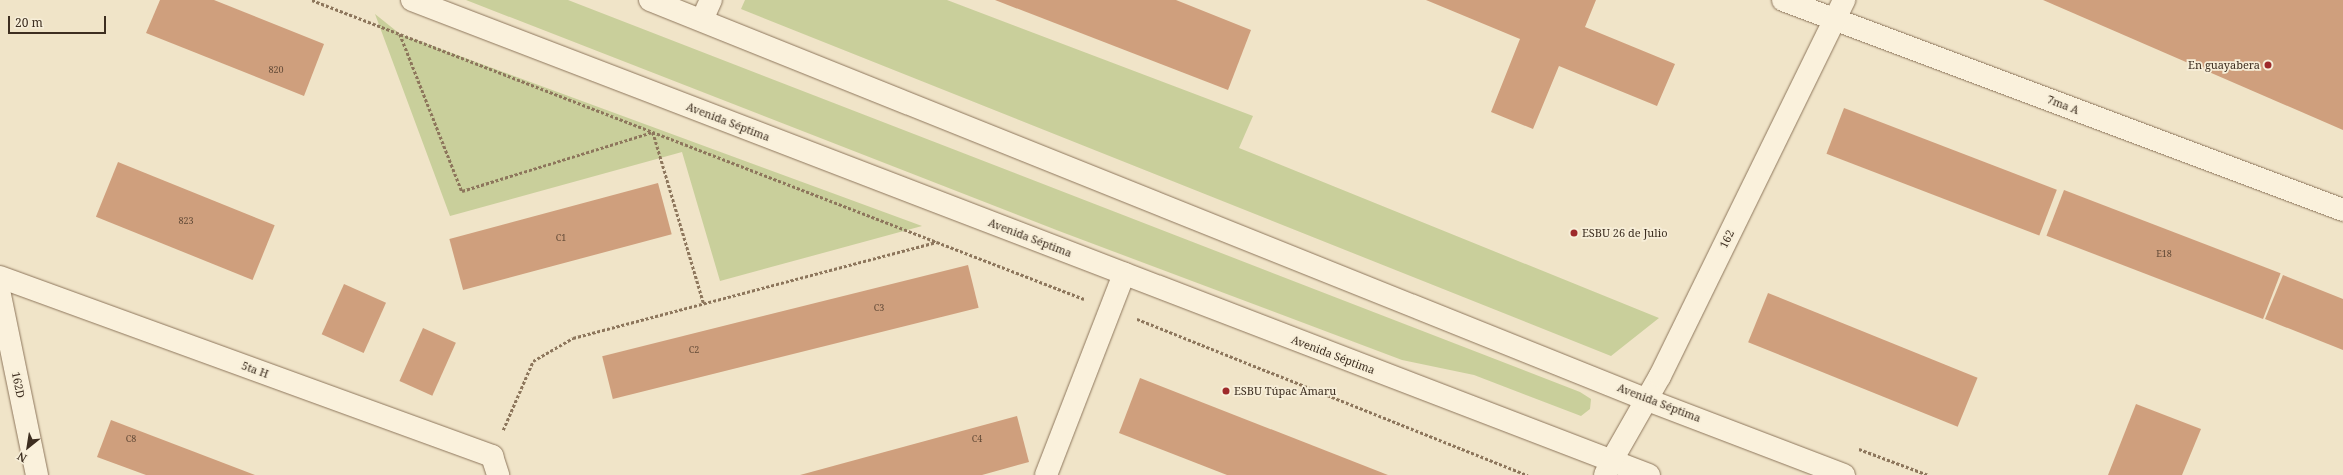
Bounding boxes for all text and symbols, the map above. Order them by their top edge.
scale bar [10,8,108,34]
text: 20 m [15,14,43,31]
place label: En guayabera [2188,58,2260,72]
marker: En guayabera [2263,60,2273,70]
house number: 820 [268,65,284,75]
street label: 7ma A [2045,93,2081,117]
street label: Avenida Séptima [684,100,772,144]
house number: 823 [178,216,194,226]
street label: Avenida Séptima [986,216,1074,260]
place label: ESBU 26 de Julio [1582,226,1668,240]
marker: ESBU 26 de Julio [1569,228,1579,238]
street label: 162 [1717,228,1737,250]
house number: C1 [556,233,566,243]
house number: E18 [2156,249,2172,259]
house number: C3 [874,303,884,313]
street label: Avenida Séptima [1289,333,1377,377]
house number: C2 [689,345,699,355]
street label: 5ta H [240,359,270,381]
street label: 162D [9,371,27,399]
street label: Avenida Séptima [1615,381,1703,425]
place label: ESBU Túpac Amaru [1234,384,1336,398]
marker: ESBU Túpac Amaru [1221,386,1231,396]
north arrow [8,427,48,467]
house number: C8 [126,434,136,444]
house number: C4 [972,434,982,444]
text: N [14,449,29,466]

